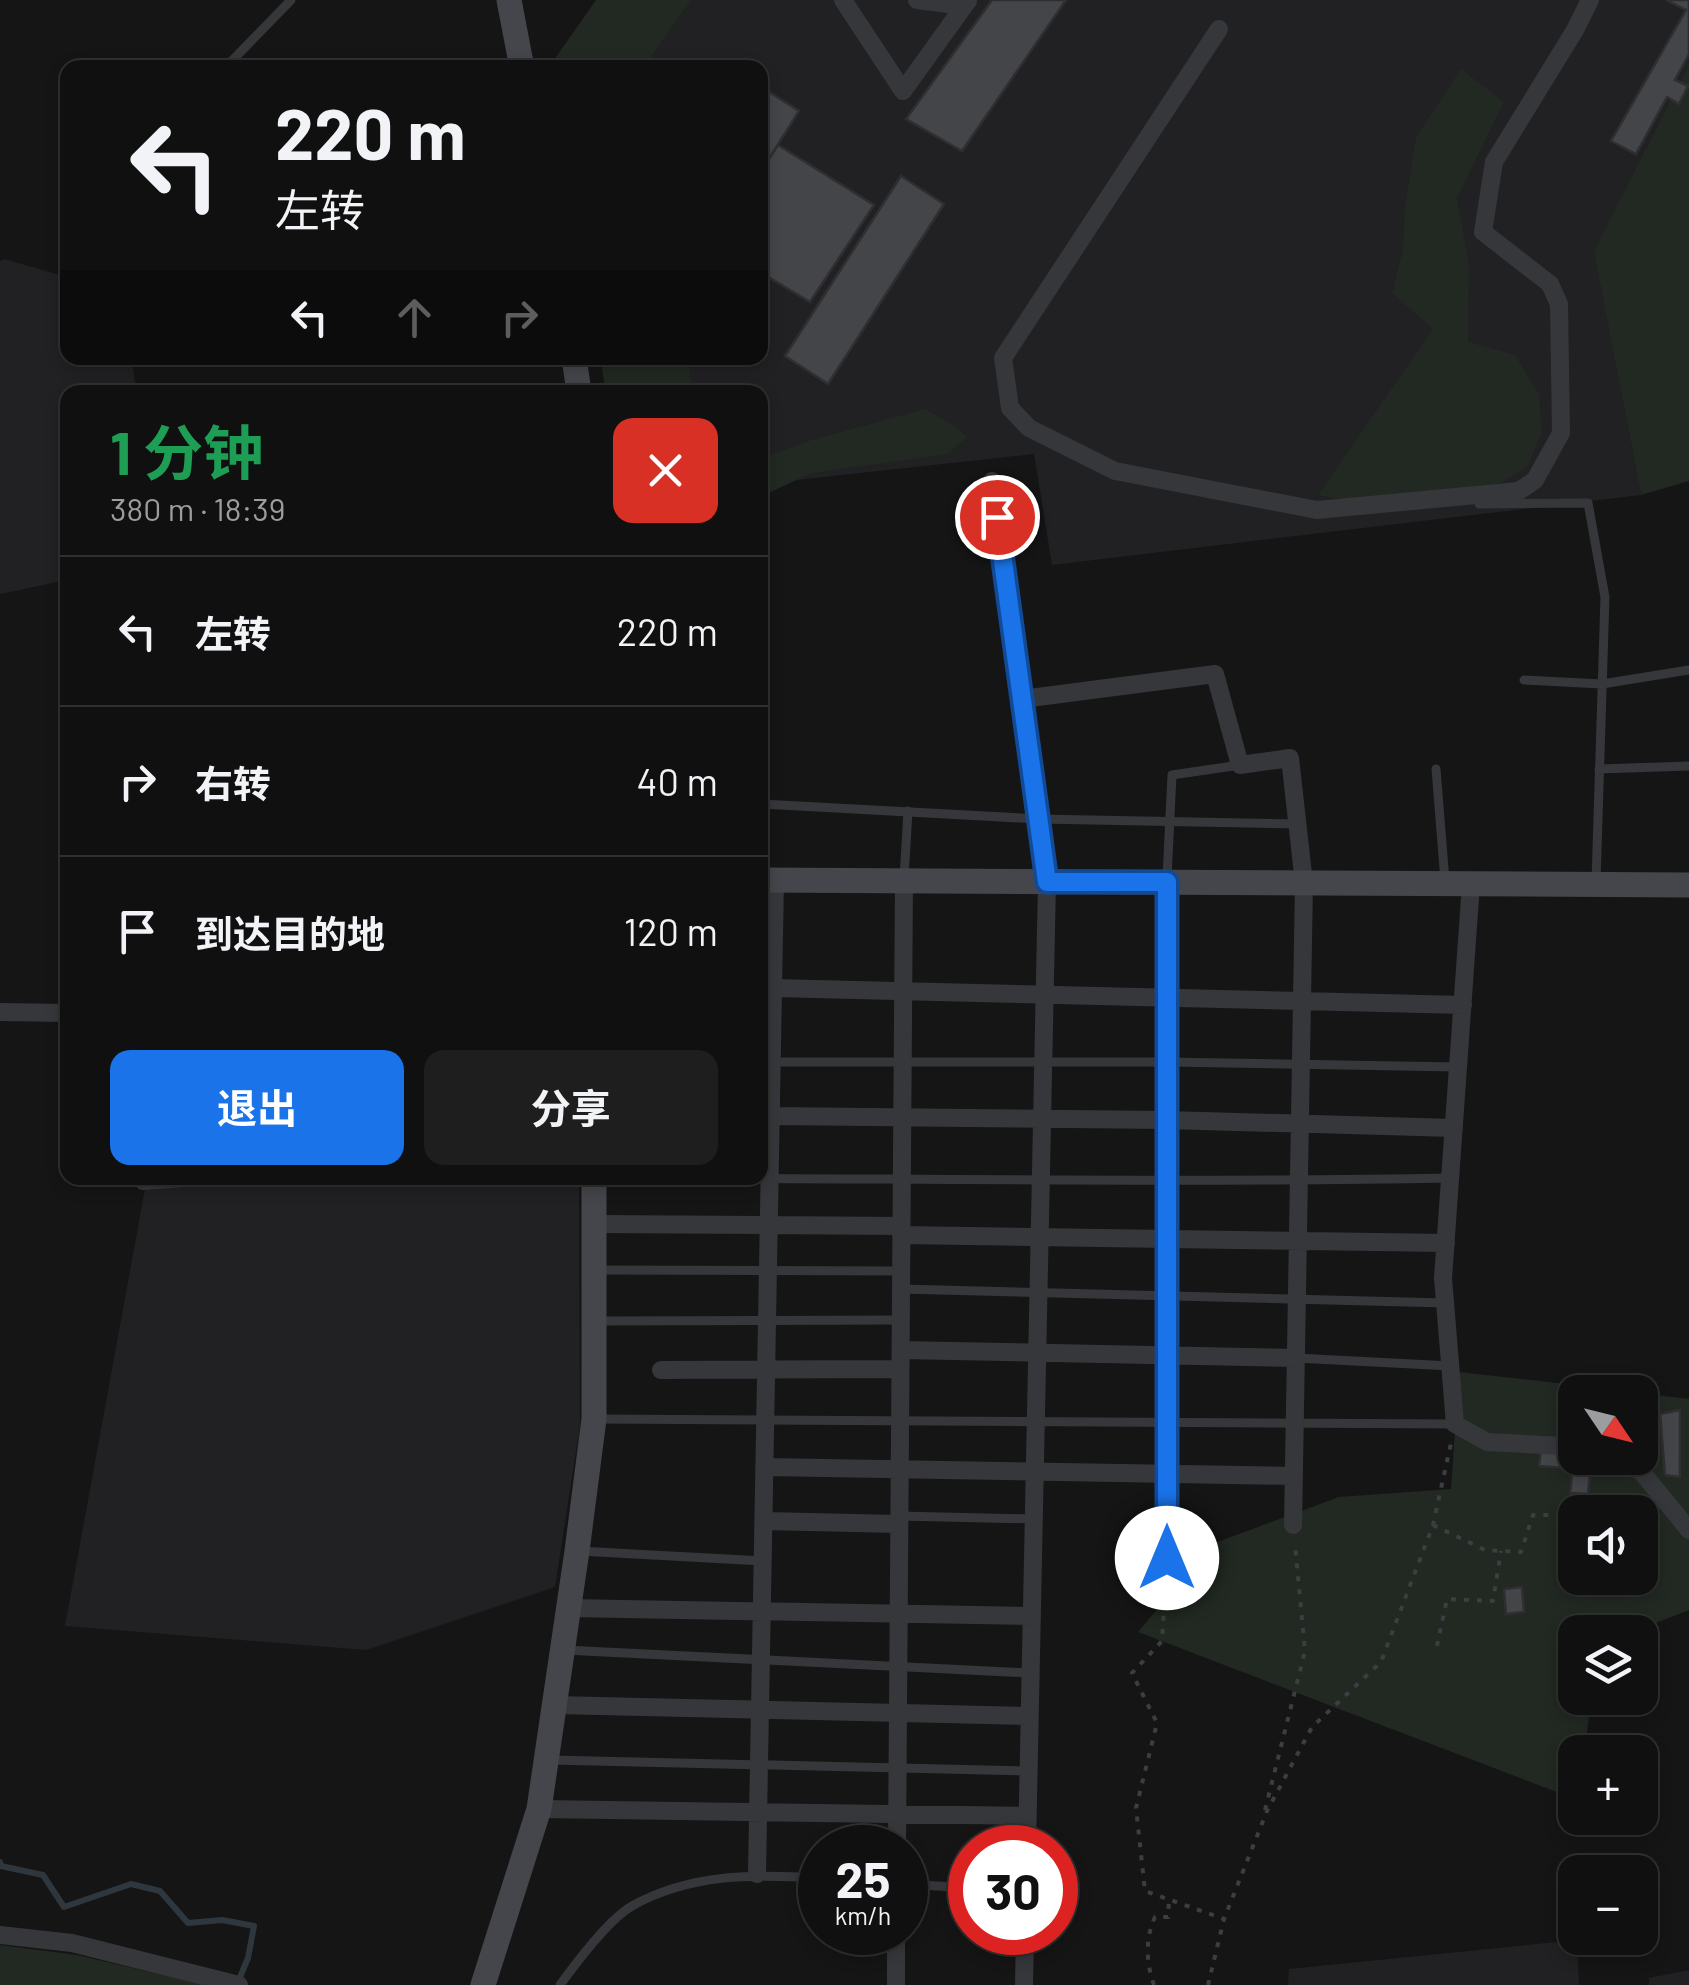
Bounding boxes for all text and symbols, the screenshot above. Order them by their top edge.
text: 220 m [275,90,466,174]
icon: left [110,100,240,230]
text: 左转 [275,182,365,236]
icon: left [282,290,337,345]
icon: ahead [387,290,442,345]
icon: right [492,290,547,345]
text: 1 分钟 [110,415,263,487]
button: close [613,418,718,523]
pin [955,475,1040,560]
text: 380 m · 18:39 [110,489,286,527]
icon: arrive [970,490,1025,545]
icon: left [110,604,165,659]
text: 220 m [617,608,718,654]
text: 左转 [195,610,271,656]
icon: right [110,754,165,809]
text: 40 m [637,758,718,804]
text: 右转 [195,760,271,806]
icon: arrive [110,904,165,959]
text: 120 m [624,908,718,954]
text: 到达目的地 [195,910,385,956]
button: 退出 [110,1050,404,1165]
button: 分享 [424,1050,718,1165]
north arrow [1558,1375,1658,1475]
map controls [1558,1375,1658,1955]
button: sound [1558,1495,1658,1595]
position arrow [1115,1506,1219,1610]
button: layers [1558,1615,1658,1715]
button: + [1558,1735,1658,1835]
speed limit sign: 30 [948,1825,1078,1955]
text: 25 [836,1848,890,1908]
button: − [1558,1855,1658,1955]
text: km/h [835,1900,891,1930]

